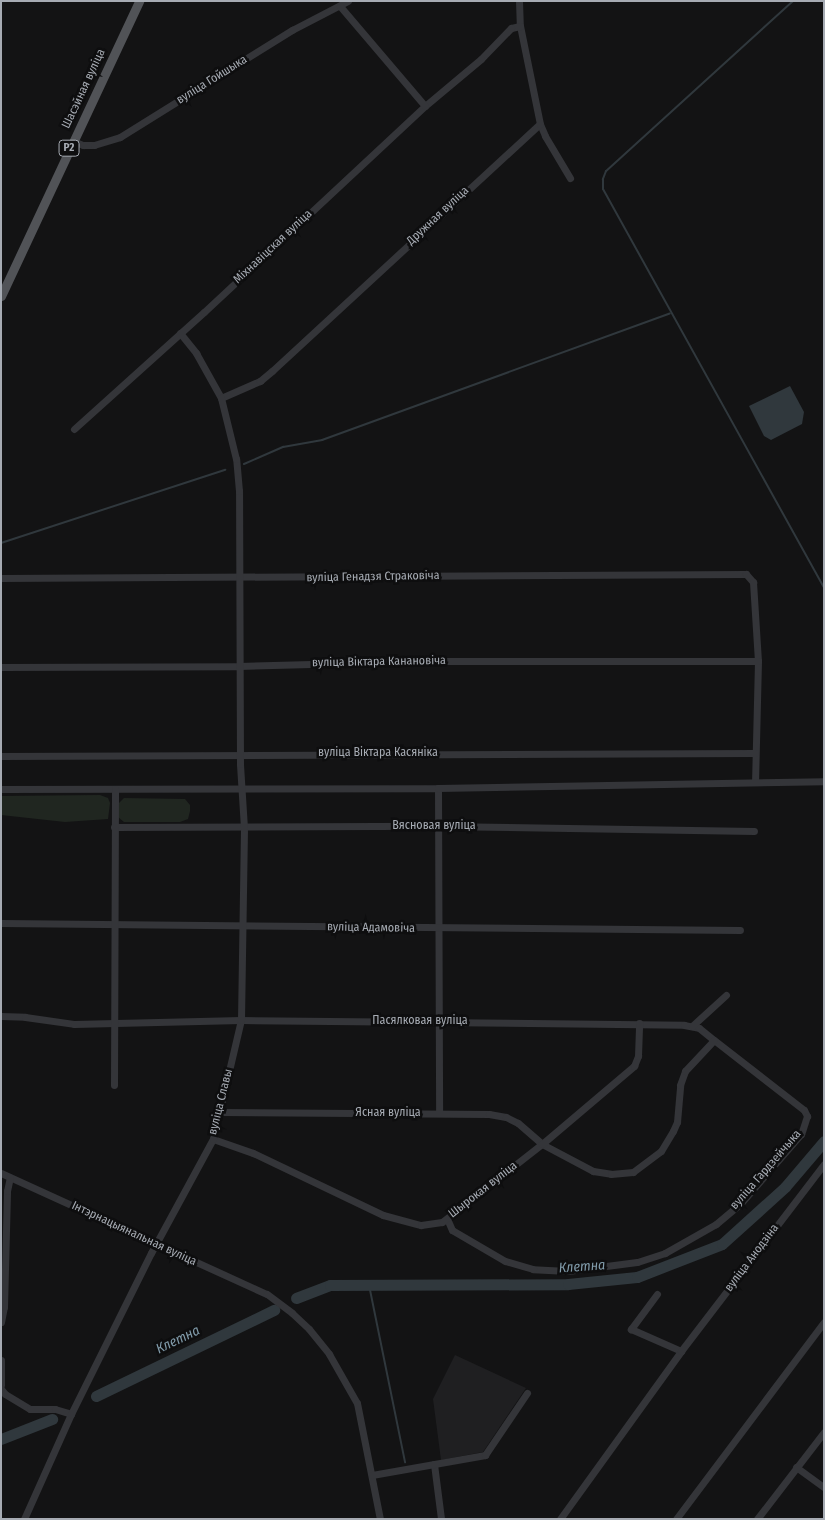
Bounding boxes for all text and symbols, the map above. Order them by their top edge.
street label: Шасэйная вуліца [59,47,109,131]
street label: вуліца Гойшыка [174,53,250,107]
road number: Р2 [58,140,80,156]
street label: Дружная вуліца [404,184,472,248]
street label: Міхнавіцская вуліца [231,207,315,287]
street label: вуліца Генадзя Страковіча [306,569,440,585]
street label: вуліца Віктара Канановіча [312,654,446,670]
street label: вуліца Віктара Касяніка [318,746,438,760]
street label: Вясновая вуліца [392,819,476,833]
street label: вуліца Адамовіча [327,920,415,936]
street label: Пасялковая вуліца [372,1014,468,1028]
street label: вуліца Славы [206,1068,236,1136]
street label: Ясная вуліца [355,1106,421,1120]
street label: вуліца Гардзейчыка [728,1127,804,1213]
street label: Шырокая вуліца [446,1159,520,1221]
street label: Інтэрнацыянальная вуліца [69,1199,199,1269]
street label: вуліца Анодзіна [722,1221,782,1295]
water label: Клетна [558,1257,606,1277]
water label: Клетна [153,1322,203,1358]

